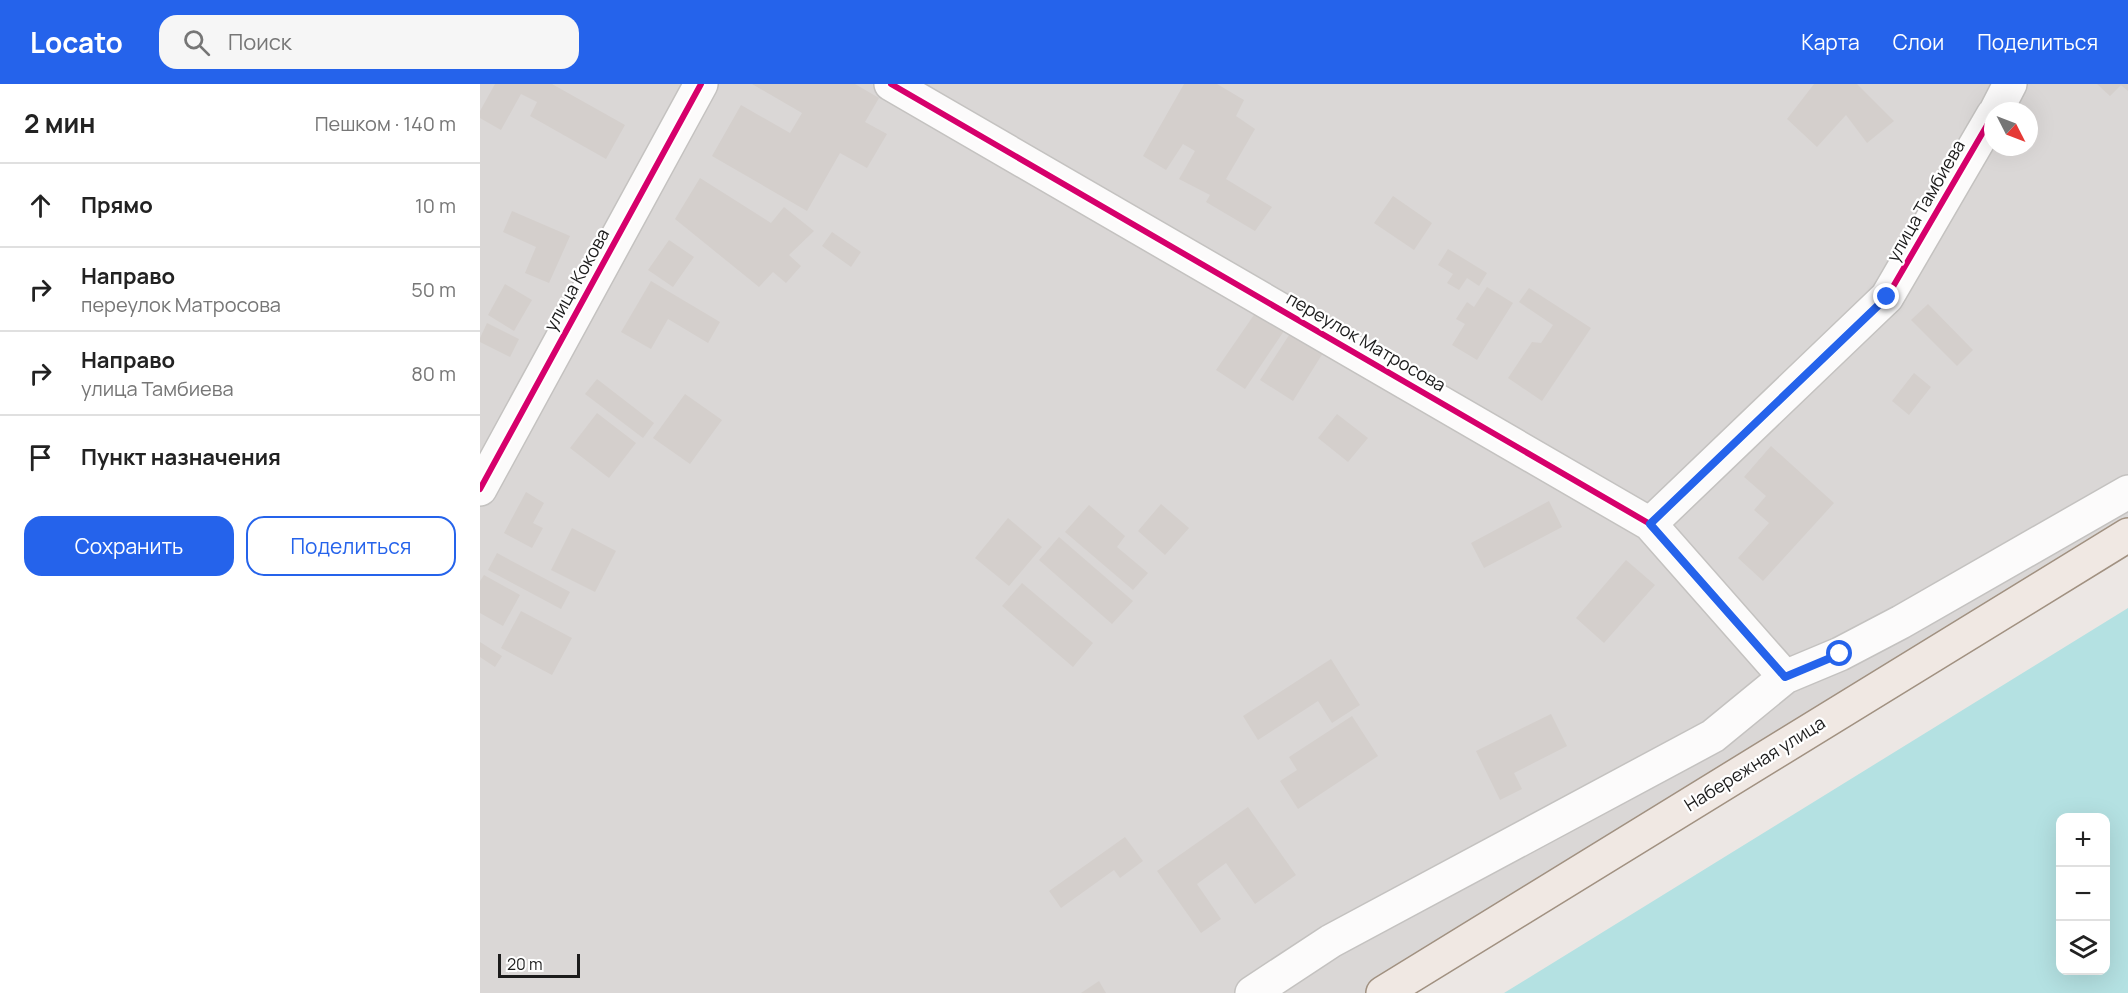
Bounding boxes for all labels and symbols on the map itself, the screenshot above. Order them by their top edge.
north arrow [1984,102,2038,156]
street label: улица Тамбиева [1880,135,1970,266]
street label: улица Кокова [538,224,614,335]
route end [1873,283,1899,309]
street label: переулок Матросова [1283,286,1450,397]
route start [1826,640,1852,666]
street label: Набережная улица [1680,710,1829,816]
scale bar [498,951,580,978]

